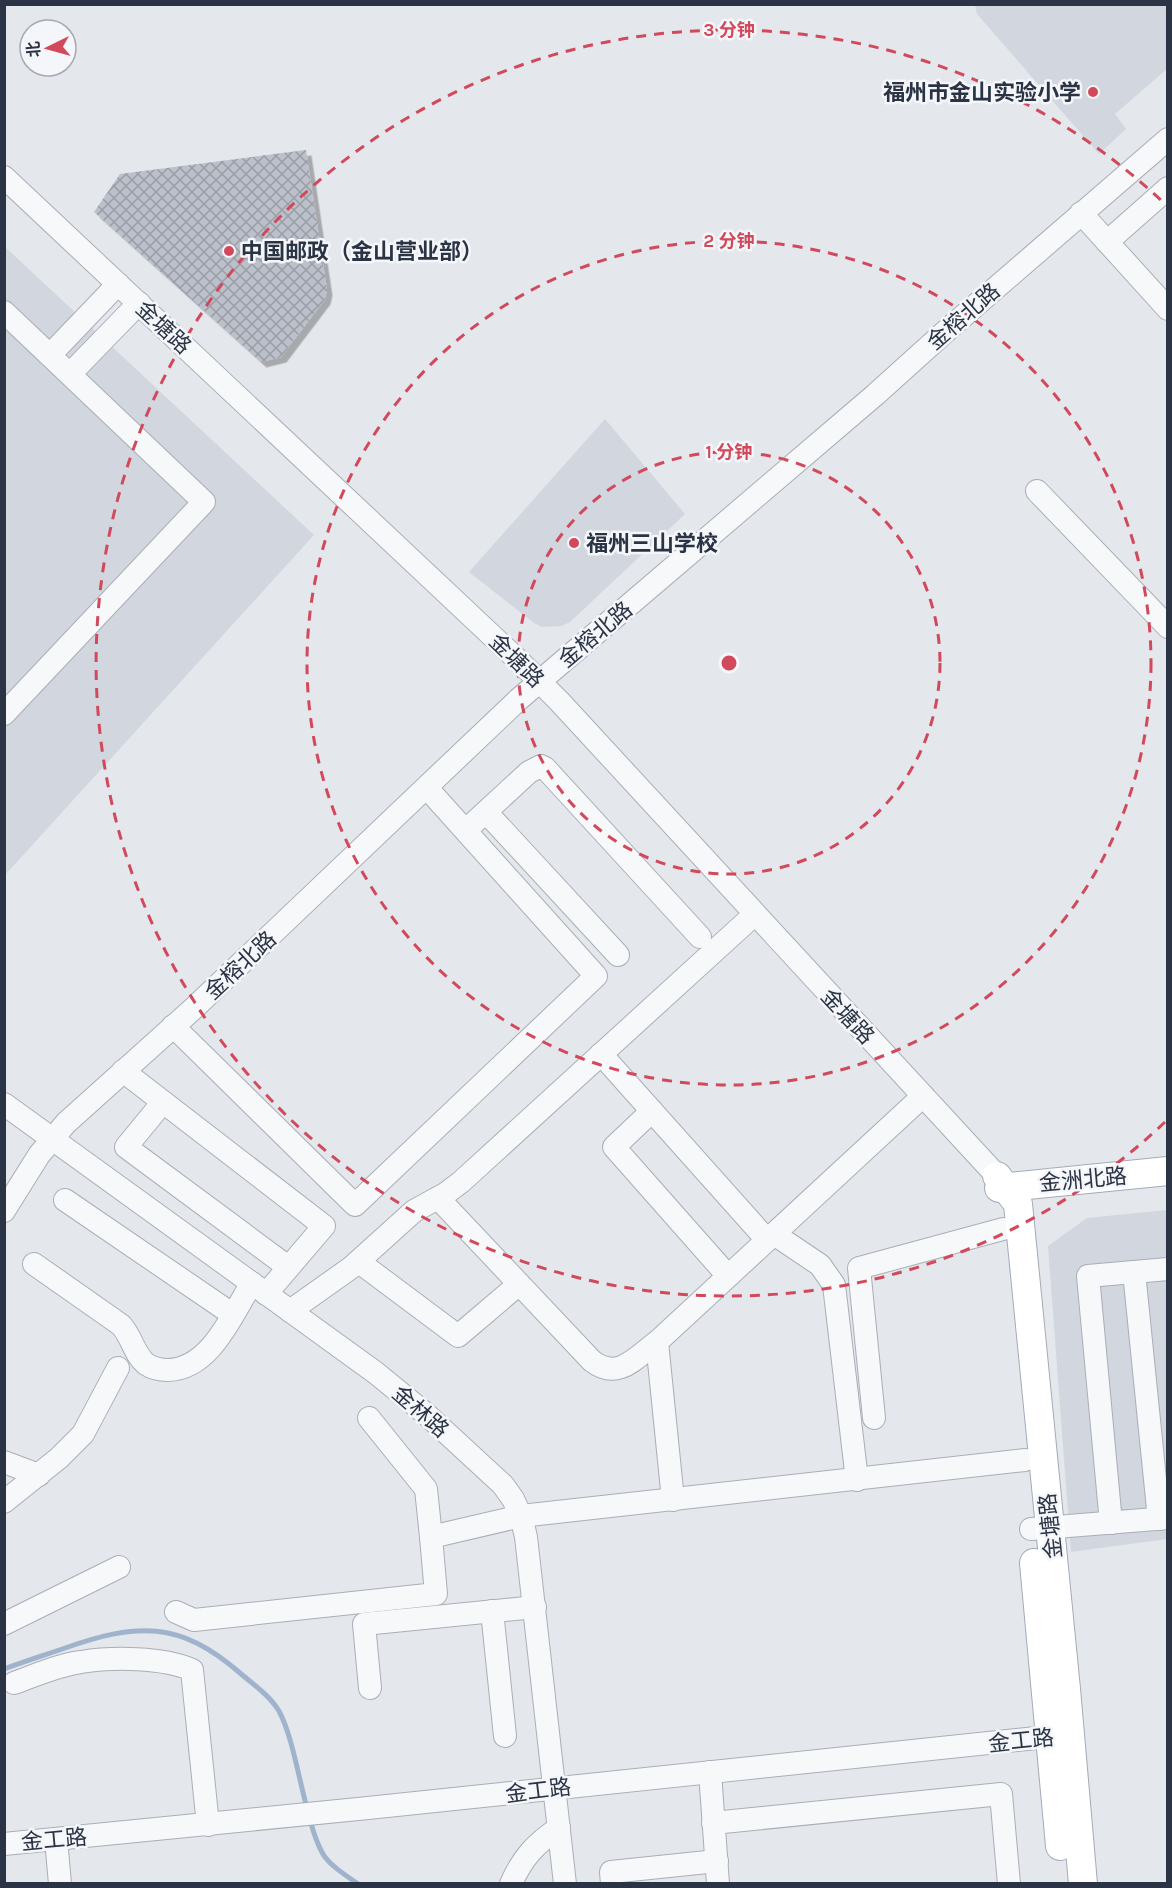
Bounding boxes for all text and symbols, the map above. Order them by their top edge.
north arrow [18,18,78,78]
text: 3 分钟 [703,19,755,41]
text: 北 [23,40,44,58]
place label: 福州市金山实验小学 [883,80,1081,106]
marker: 福州市金山实验小学 [1086,85,1100,99]
text: 2 分钟 [703,230,755,252]
place label: 中国邮政（金山营业部） [241,239,483,265]
marker: 中国邮政（金山营业部） [222,244,236,258]
street label: 金榕北路 [922,278,1005,355]
street label: 金塘路 [130,296,196,360]
text: 1 分钟 [706,441,752,463]
place label: 福州三山学校 [586,531,718,557]
marker: 福州三山学校 [567,536,581,550]
street label: 金榕北路 [554,597,638,673]
street label: 金塘路 [484,628,549,693]
centre of rings [719,653,739,673]
street label: 金榕北路 [200,926,282,1005]
street label: 金塘路 [815,984,879,1050]
street label: 金洲北路 [1038,1163,1128,1197]
street label: 金林路 [387,1380,454,1443]
street label: 金塘路 [1035,1492,1067,1560]
street label: 金工路 [987,1725,1055,1757]
street label: 金工路 [504,1774,572,1808]
street label: 金工路 [20,1824,88,1856]

